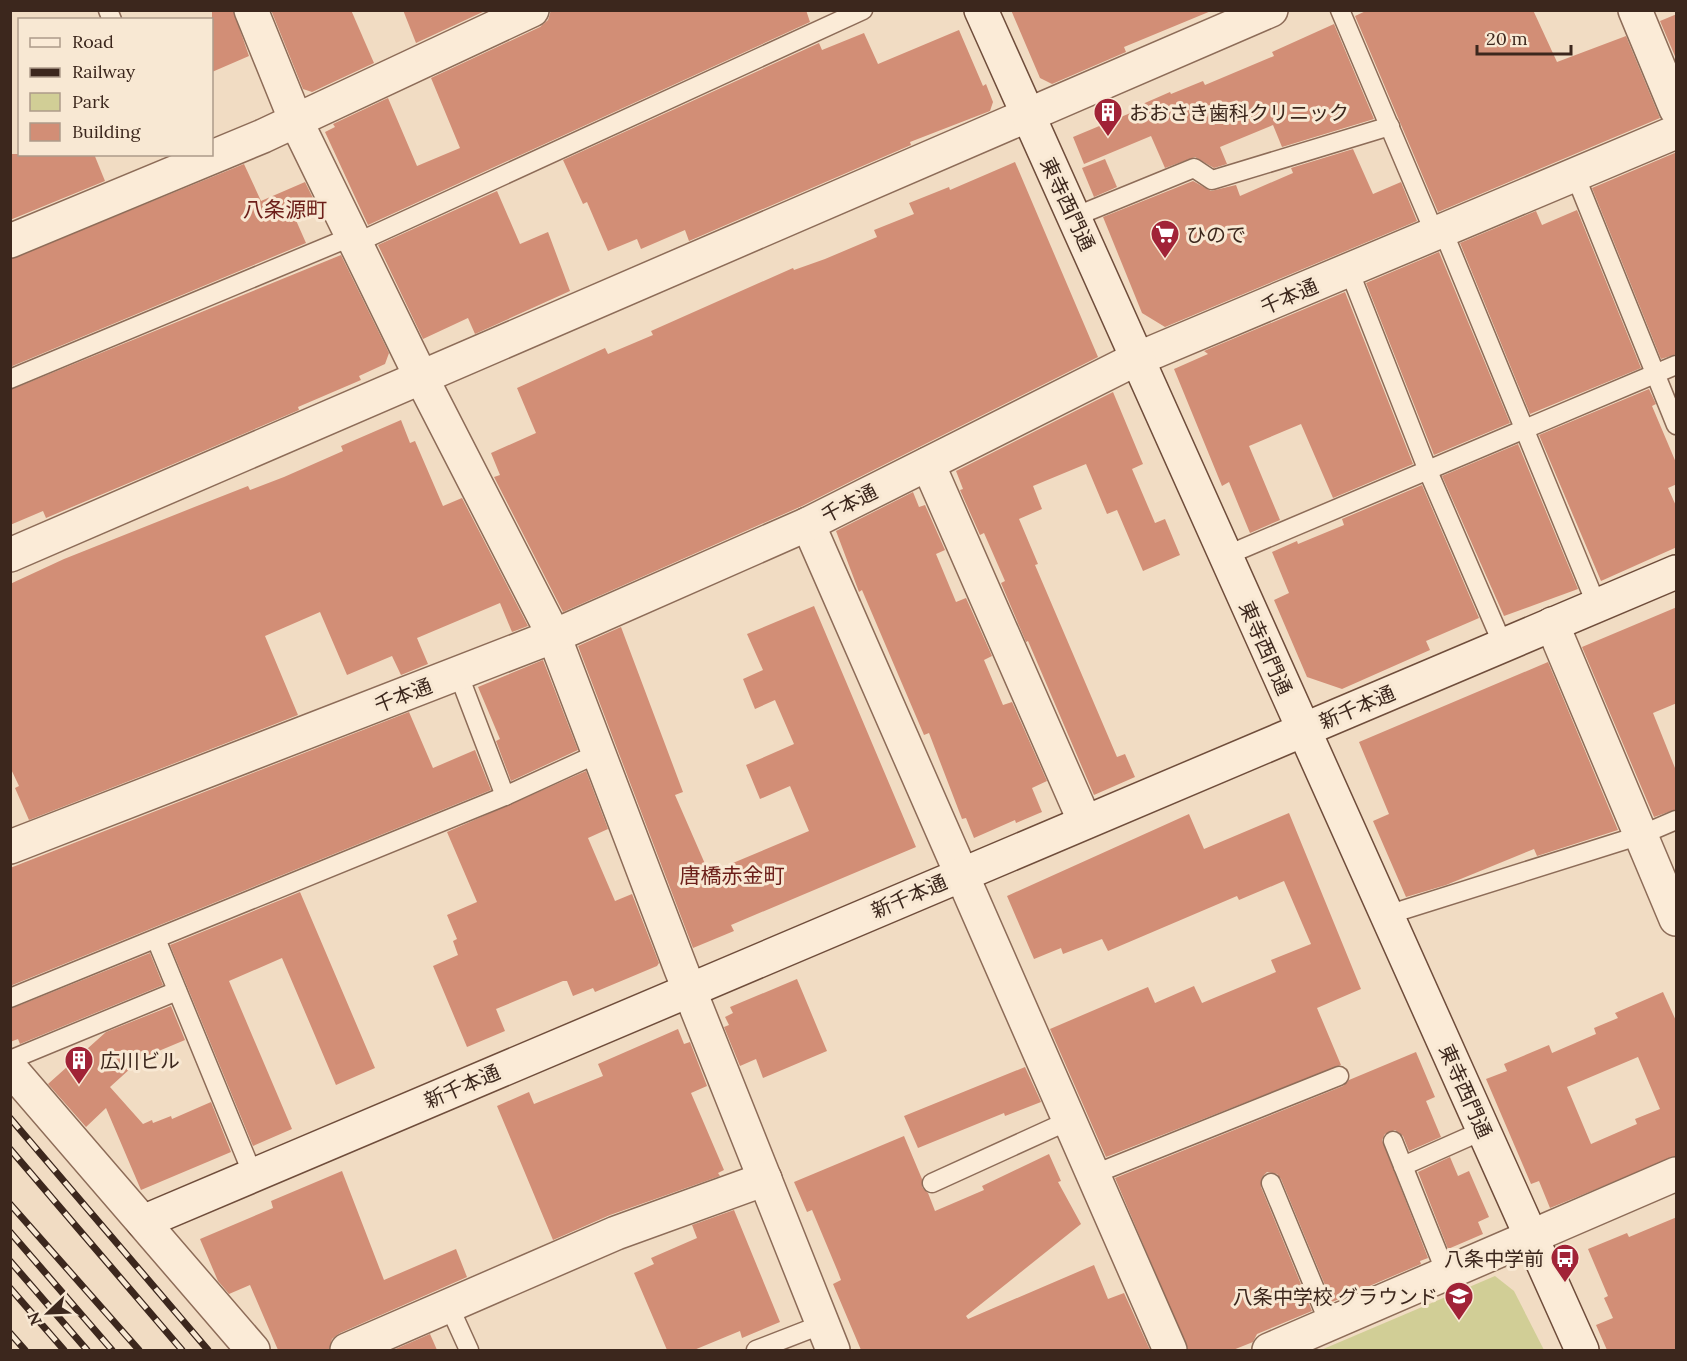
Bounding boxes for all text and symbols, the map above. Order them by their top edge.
legend [18,18,213,156]
scale bar [1477,18,1572,56]
text: 20 m [1486,27,1528,50]
text: Road [72,30,114,53]
text: Railway [72,60,136,83]
text: Park [72,90,110,113]
building icon: おおさき歯科クリニック [1092,96,1124,138]
place label: おおさき歯科クリニック [1129,100,1349,125]
text: Building [72,120,142,143]
street label: 東寺西門通 [1036,153,1100,255]
district label: 八条源町 [243,196,327,223]
supermarket icon: ひので [1149,218,1181,260]
place label: ひので [1186,222,1246,247]
street label: 千本通 [1257,273,1321,319]
street label: 千本通 [817,478,881,528]
street label: 東寺西門通 [1234,597,1298,699]
street label: 千本通 [371,673,435,717]
street label: 新千本通 [1315,680,1399,734]
district label: 唐橋赤金町 [680,862,785,889]
street label: 新千本通 [867,869,951,923]
street label: 東寺西門通 [1434,1040,1498,1142]
building icon: 広川ビル [63,1044,95,1086]
place label: 広川ビル [100,1048,180,1073]
street label: 新千本通 [420,1059,504,1113]
bus stop icon: 八条中学前 [1549,1242,1581,1284]
place label: 八条中学前 [1444,1246,1544,1271]
school or university icon: 八条中学校 グラウンド [1443,1280,1475,1322]
north arrow [18,1283,78,1343]
place label: 八条中学校 グラウンド [1233,1284,1438,1309]
text: N [23,1309,46,1328]

